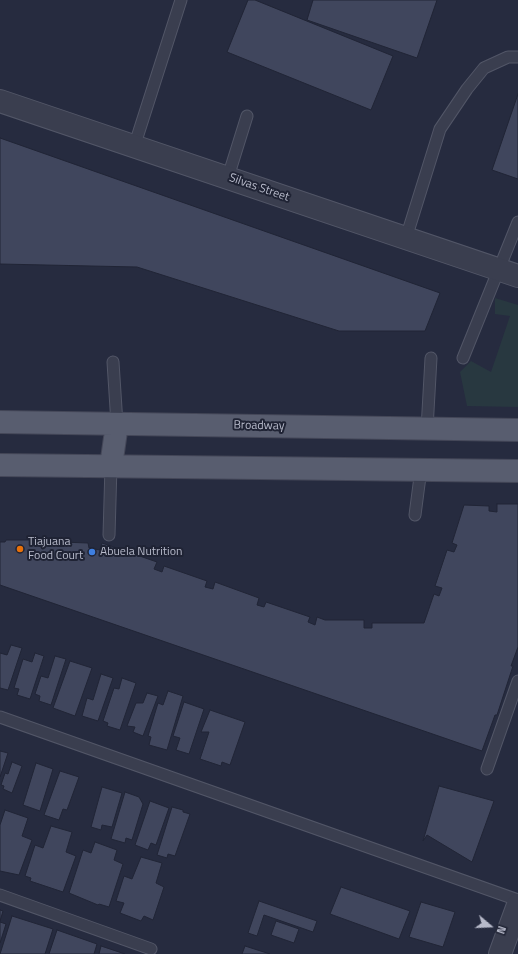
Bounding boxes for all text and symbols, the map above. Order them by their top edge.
street label: Silvas Street [227,171,291,205]
street label: Broadway [233,418,285,434]
place label: Tiajuana Food Court [28,535,83,563]
marker: Tiajuana Food Court [15,544,25,554]
place label: Abuela Nutrition [100,545,182,559]
marker: Abuela Nutrition [87,547,97,557]
north arrow [470,906,510,946]
text: N [493,924,510,936]

